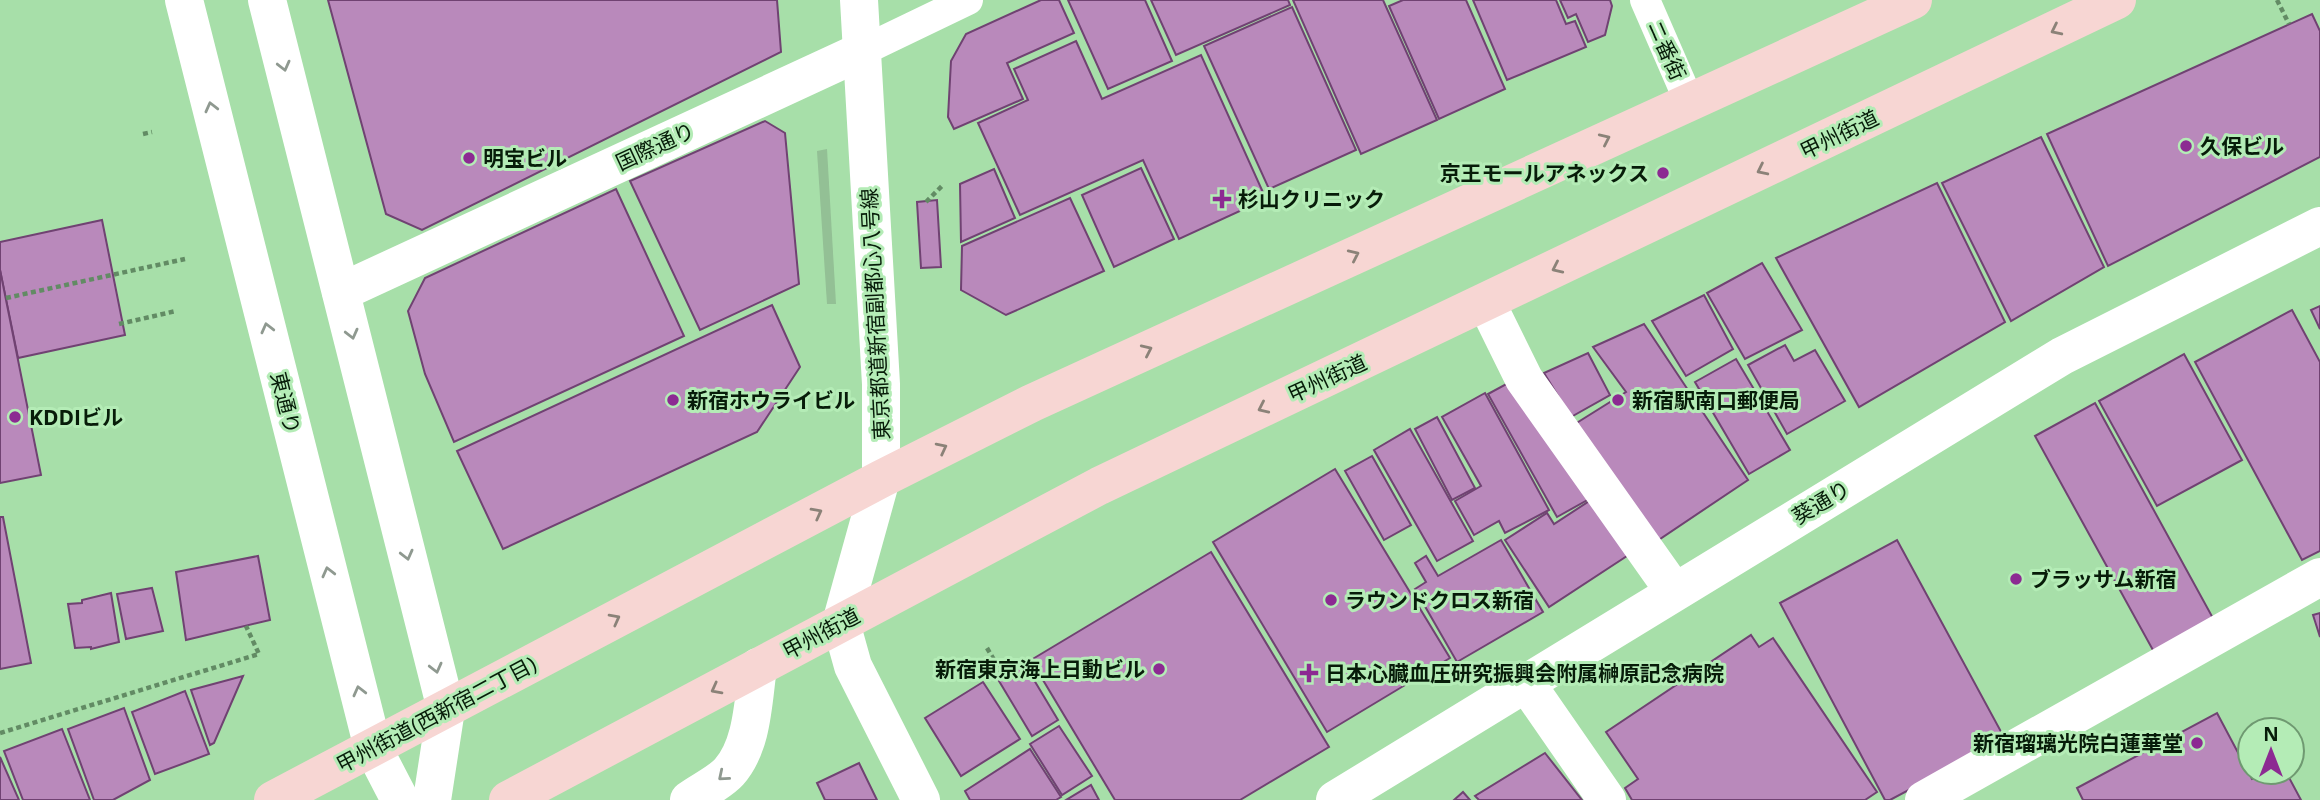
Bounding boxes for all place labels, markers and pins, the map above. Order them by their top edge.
place label: 久保ビル [2200,132,2284,160]
marker: 久保ビル [2178,138,2194,154]
place label: 明宝ビル [483,144,567,172]
marker: 明宝ビル [461,150,477,166]
place label: 京王モールアネックス [1440,159,1649,187]
marker: 京王モールアネックス [1655,165,1671,181]
place label: 杉山クリニック [1238,185,1385,213]
marker: 杉山クリニック [1212,189,1232,209]
place label: 新宿ホウライビル [687,386,855,414]
place label: 新宿駅南口郵便局 [1632,386,1800,414]
marker: 新宿ホウライビル [665,392,681,408]
marker: 新宿駅南口郵便局 [1610,392,1626,408]
place label: KDDIビル [29,403,123,431]
marker: KDDIビル [7,409,23,425]
place label: ブラッサム新宿 [2030,565,2177,593]
marker: ブラッサム新宿 [2008,571,2024,587]
place label: ラウンドクロス新宿 [1345,586,1534,614]
marker: ラウンドクロス新宿 [1323,592,1339,608]
place label: 新宿東京海上日動ビル [935,655,1145,683]
place label: 日本心臓血圧研究振興会附属榊原記念病院 [1325,659,1724,687]
marker: 新宿東京海上日動ビル [1151,661,1167,677]
marker: 日本心臓血圧研究振興会附属榊原記念病院 [1299,663,1319,683]
place label: 新宿瑠璃光院白蓮華堂 [1973,729,2183,757]
marker: 新宿瑠璃光院白蓮華堂 [2189,735,2205,751]

